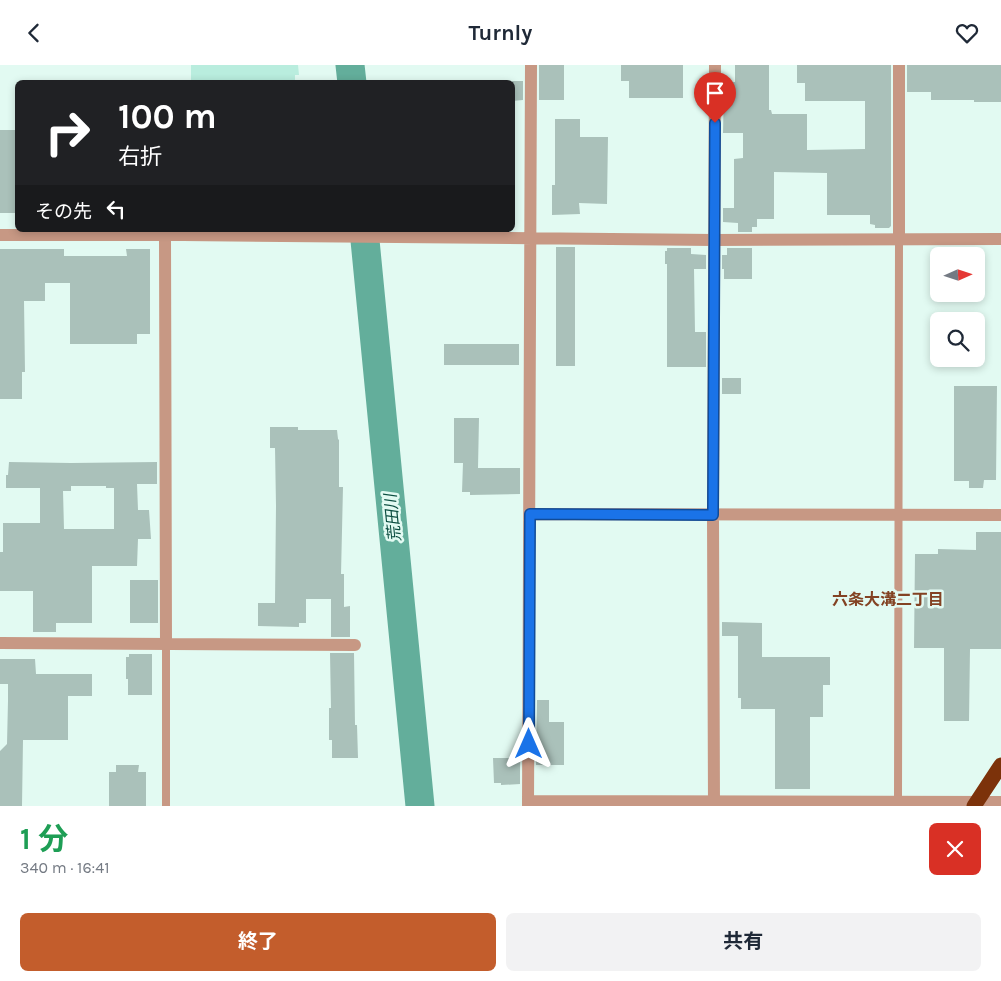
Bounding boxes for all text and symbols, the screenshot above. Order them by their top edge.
icon: back [20,19,48,47]
icon: heart [953,19,981,47]
text: Turnly [469,20,532,46]
pin [694,72,736,123]
icon: arrive [701,79,729,107]
text: 100 m [118,96,217,137]
icon: right [35,100,100,165]
text: 右折 [118,144,162,170]
icon: left [102,195,130,223]
text: その先 [35,201,92,223]
north arrow [930,247,985,303]
map controls [930,247,985,367]
button: search [930,312,985,367]
water label: 荒田川 [380,491,404,543]
district label: 六条大溝二丁目 [832,590,944,609]
position arrow [502,717,554,769]
text: 1 分 [20,821,68,857]
button: close [929,823,981,875]
text: 340 m · 16:41 [20,858,109,877]
button: 終了 [20,913,496,971]
button: 共有 [506,913,981,971]

